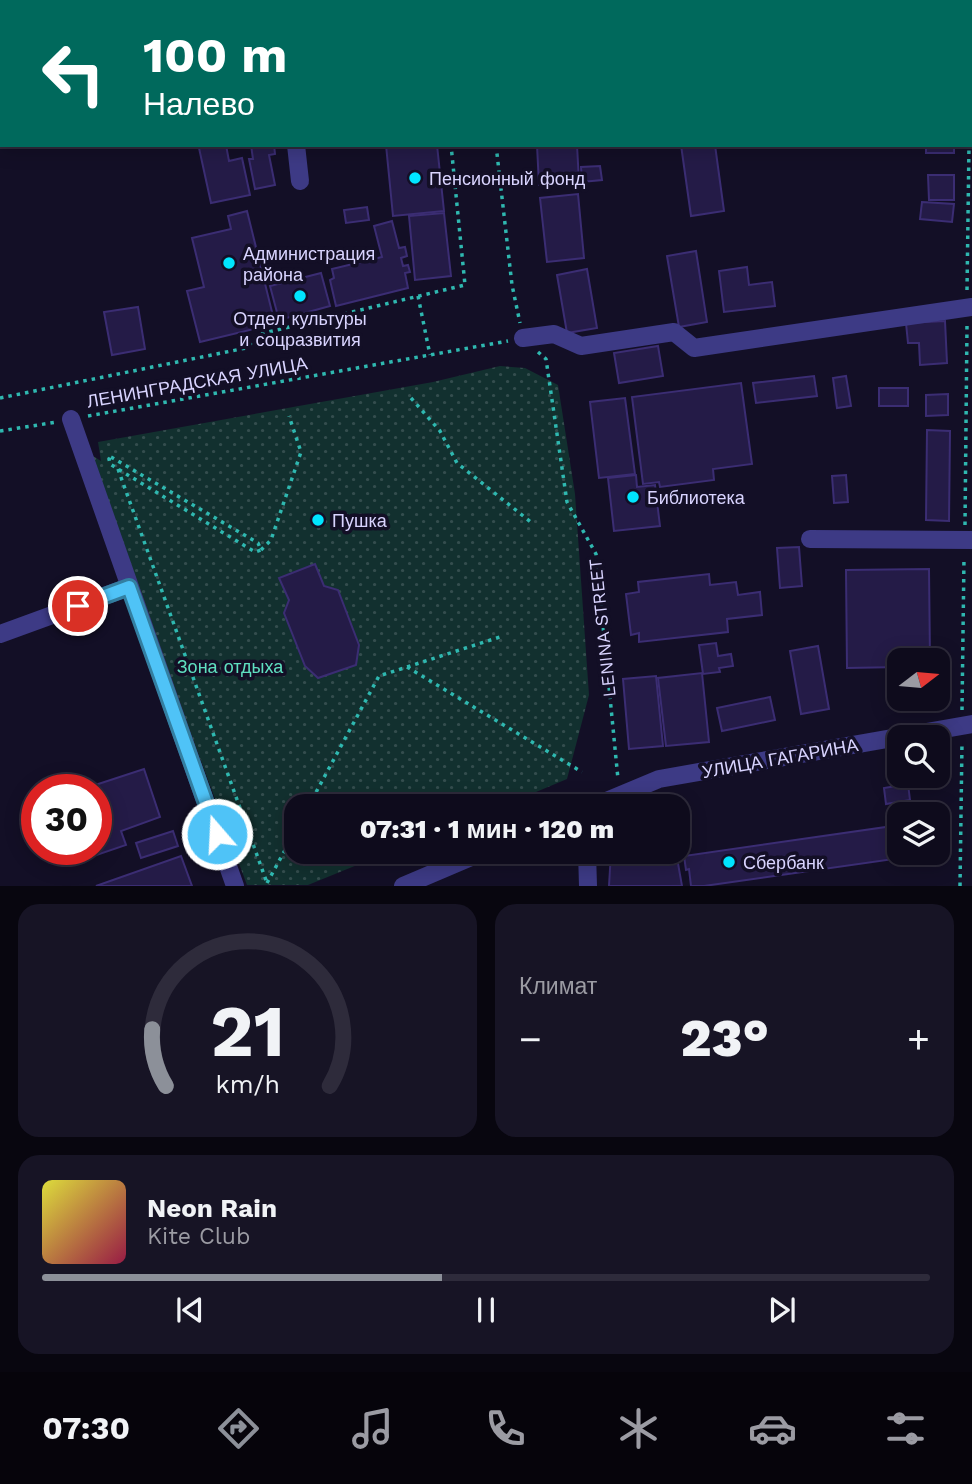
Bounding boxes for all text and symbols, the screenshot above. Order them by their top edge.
text: 100 m [143,26,287,84]
icon: left [28,28,119,119]
text: Налево [143,85,255,123]
place label: Пенсионный фонд [429,168,586,189]
marker: Пенсионный фонд [407,170,423,186]
place label: Администрация района [243,243,375,285]
marker: Администрация района [221,255,237,271]
marker: Отдел культуры и соцразвития [292,288,308,304]
place label: Отдел культуры и соцразвития [233,308,367,350]
street label: ЛЕНИНГРАДСКАЯ УЛИЦА [85,352,309,412]
place label: Библиотека [647,487,746,508]
marker: Библиотека [625,489,641,505]
place label: Пушка [332,510,388,531]
marker: Пушка [310,512,326,528]
street label: LENINA STREET [584,558,620,698]
pin [48,576,108,636]
icon: arrive [59,587,97,625]
north arrow [887,648,950,710]
map controls [887,648,950,865]
park label: Зона отдыха [177,656,284,677]
button: search [887,725,950,788]
street label: УЛИЦА ГАГАРИНА [700,734,860,782]
speed limit sign: 30 [21,774,112,865]
position arrow [180,797,254,871]
button: layers [887,802,950,865]
text: 07:31 · 1 мин · 120 m [360,814,614,844]
place label: Сбербанк [743,852,824,873]
marker: Сбербанк [721,854,737,870]
text: Климат [519,973,597,1000]
text: 21 [210,989,285,1075]
text: 23° [680,1008,769,1069]
text: − [519,1017,542,1061]
text: + [907,1017,930,1061]
text: km/h [215,1070,280,1099]
text: Neon Rain [147,1193,277,1223]
text: Kite Club [147,1223,250,1250]
icon: previous [171,1291,209,1329]
icon: pause [467,1291,505,1329]
icon: next [763,1291,801,1329]
icon: directions [214,1404,263,1453]
icon: music [348,1404,397,1453]
icon: phone [481,1404,530,1453]
icon: climate [614,1404,663,1453]
icon: car [748,1404,797,1453]
icon: filters [881,1404,930,1453]
text: 07:30 [42,1409,130,1447]

